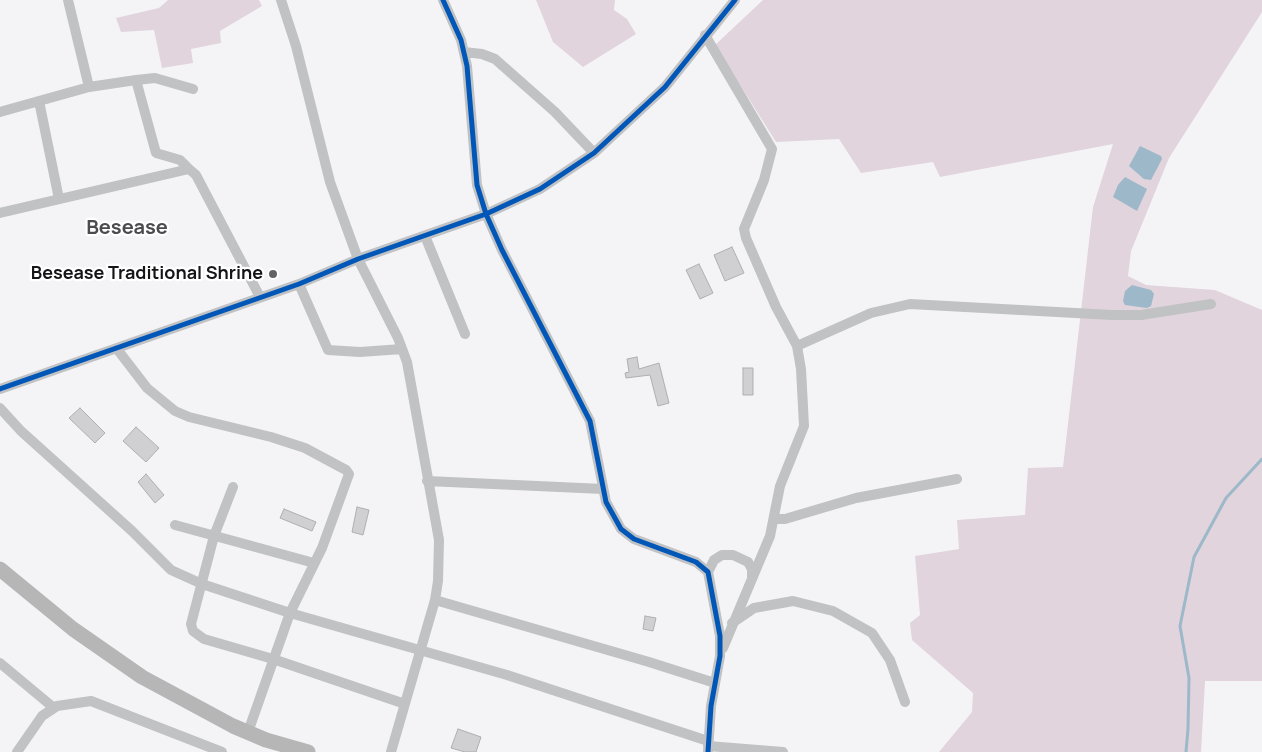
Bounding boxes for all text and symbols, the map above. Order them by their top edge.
district label: Besease [86,216,168,240]
place label: Besease Traditional Shrine [31,263,263,285]
marker: Besease Traditional Shrine [267,268,279,280]

